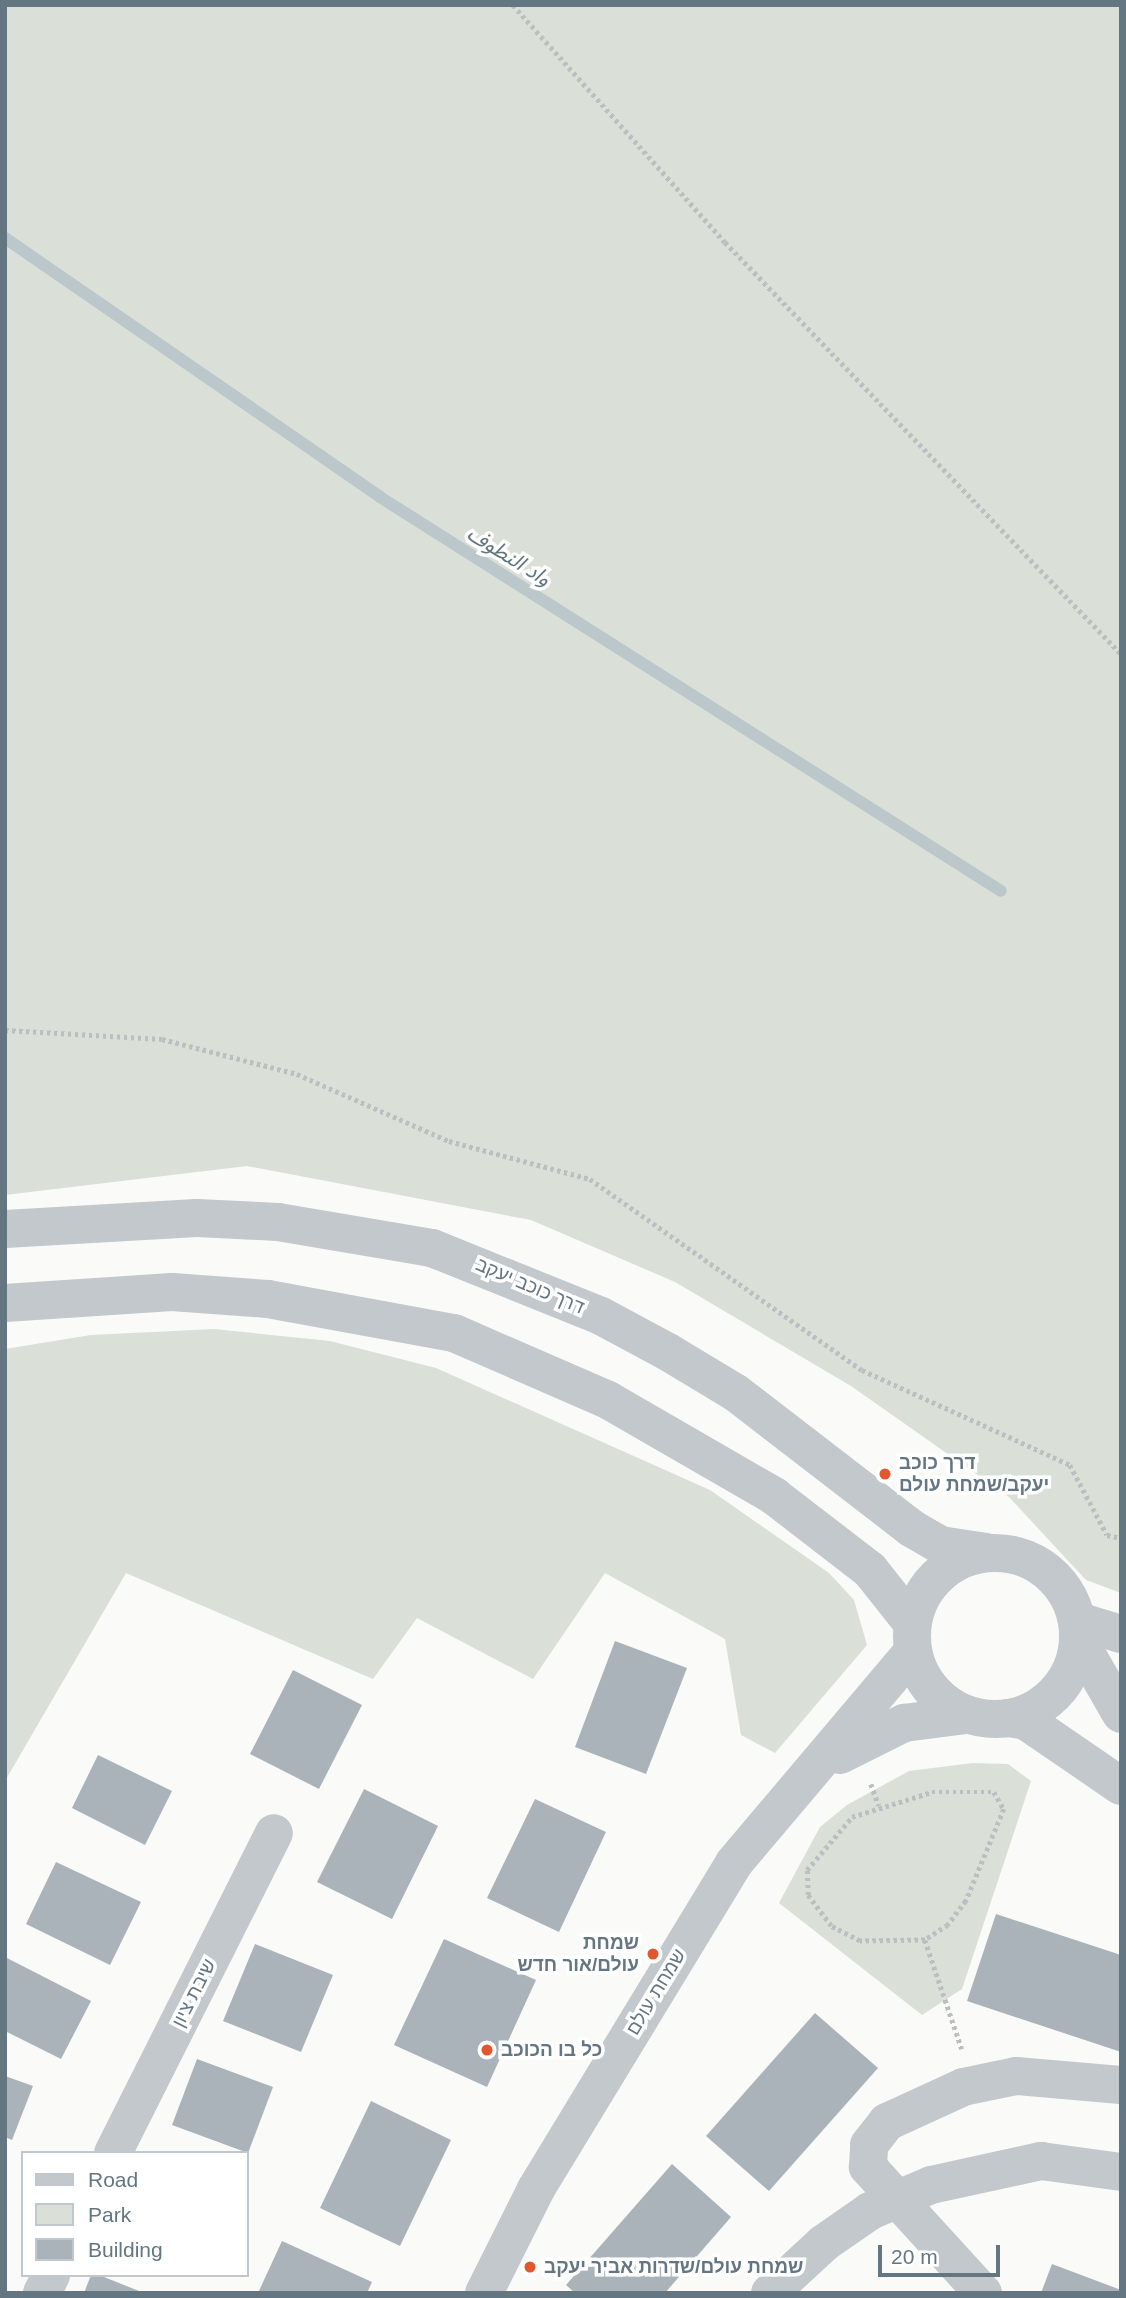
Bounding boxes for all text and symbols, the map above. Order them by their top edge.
water label: واد النطوف [463,521,555,591]
street label: דרך כוכב יעקב [472,1253,588,1319]
place label: דרך כוכב יעקב/שמחת עולם [899,1452,1049,1496]
marker: דרך כוכב יעקב/שמחת עולם [877,1466,893,1482]
place label: שמחת עולם/אור חדש [517,1932,639,1976]
street label: שמחת עולם [621,1945,691,2039]
marker: שמחת עולם/אור חדש [645,1946,661,1962]
street label: שיבת ציון [167,1955,221,2031]
place label: כל בו הכוכב [501,2039,602,2061]
marker: כל בו הכוכב [479,2042,495,2058]
legend [21,2151,248,2277]
text: Road [88,2168,138,2191]
text: Park [88,2203,131,2226]
scale bar [881,2232,1004,2276]
text: Building [88,2238,163,2261]
text: 20 m [891,2245,938,2268]
place label: שמחת עולם/שדרות אביר יעקב [544,2256,803,2278]
marker: שמחת עולם/שדרות אביר יעקב [522,2259,538,2275]

